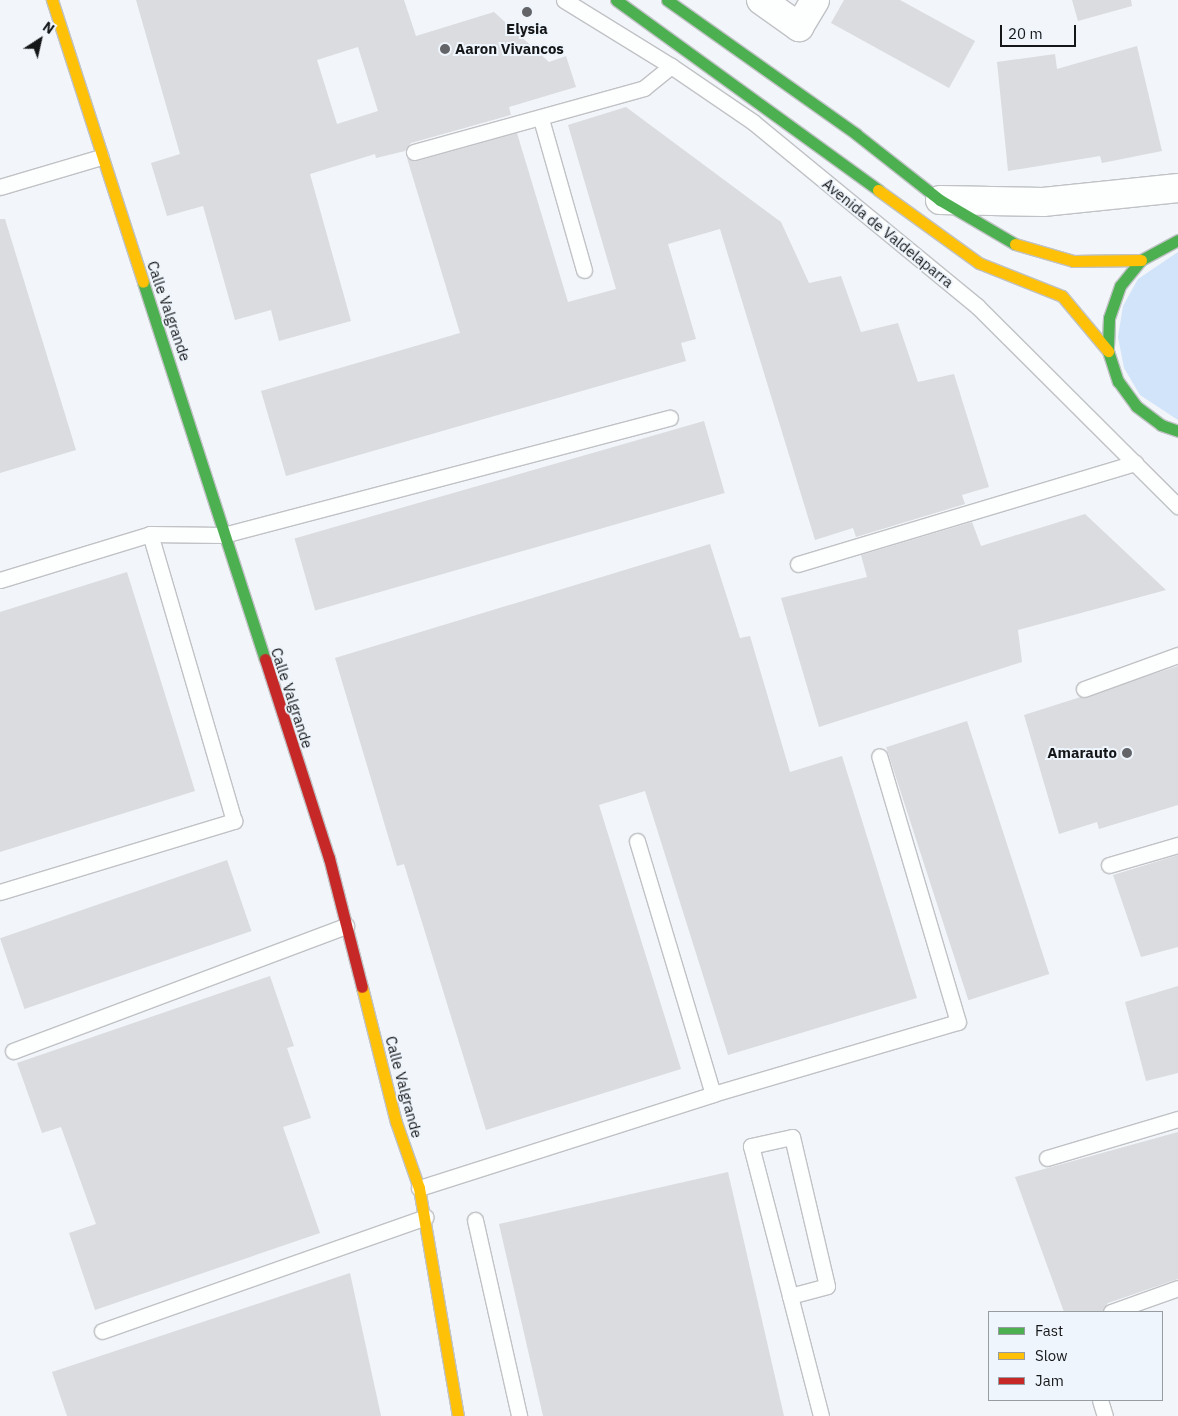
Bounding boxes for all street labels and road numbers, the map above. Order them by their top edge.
street label: Avenida de Valdelaparra [819,175,957,291]
street label: Calle Valgrande [143,259,195,363]
street label: Calle Valgrande [267,645,317,751]
street label: Calle Valgrande [382,1034,426,1140]

